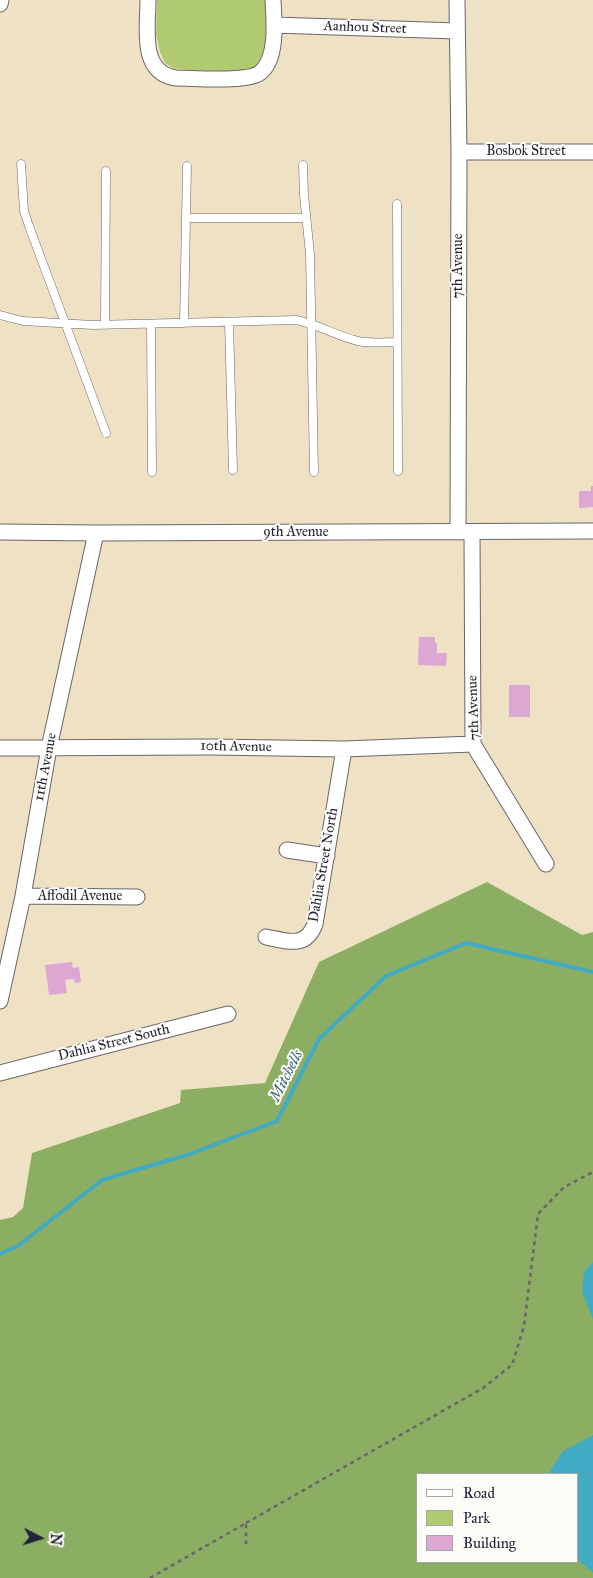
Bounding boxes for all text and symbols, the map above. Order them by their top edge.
street label: Aanhou Street [323,18,407,38]
street label: Bosbok Street [486,144,566,160]
street label: 7th Avenue [451,233,467,299]
street label: 9th Avenue [263,525,329,541]
street label: 7th Avenue [464,675,484,741]
street label: 11th Avenue [31,732,61,802]
street label: 10th Avenue [200,738,272,756]
street label: Dahlia Street North [306,807,342,923]
street label: Affodil Avenue [38,889,122,905]
street label: Dahlia Street South [56,1021,172,1065]
water label: Mitchells [267,1048,307,1104]
legend [416,1473,578,1563]
text: Road [463,1484,495,1502]
text: Park [463,1509,490,1527]
north arrow [15,1513,65,1563]
text: N [46,1533,64,1546]
text: Building [463,1534,516,1552]

